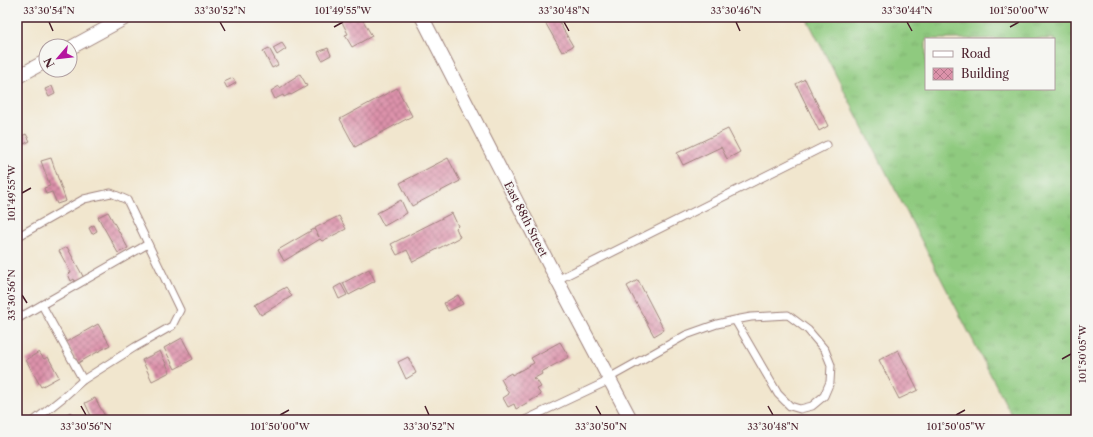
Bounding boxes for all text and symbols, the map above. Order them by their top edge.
text: 33°30'54"N [23,4,75,17]
text: 33°30'52"N [194,4,246,17]
text: 101°49'55"W [315,4,372,17]
text: 33°30'48"N [538,4,590,17]
text: 33°30'46"N [710,4,762,17]
text: 33°30'44"N [881,4,933,17]
text: 101°50'00"W [989,4,1050,17]
north arrow [38,38,78,78]
legend [925,38,1055,90]
text: Road [961,46,991,61]
text: N [41,55,58,70]
text: Building [961,66,1009,81]
text: 101°49'55"W [5,164,18,221]
street label: East 88th Street [501,179,551,259]
text: 33°30'56"N [5,269,18,321]
text: 101°50'05"W [1076,324,1089,383]
text: 33°30'56"N [60,420,112,433]
text: 101°50'00"W [250,420,311,433]
text: 33°30'52"N [403,420,455,433]
text: 33°30'50"N [575,420,627,433]
text: 33°30'48"N [747,420,799,433]
text: 101°50'05"W [927,420,986,433]

